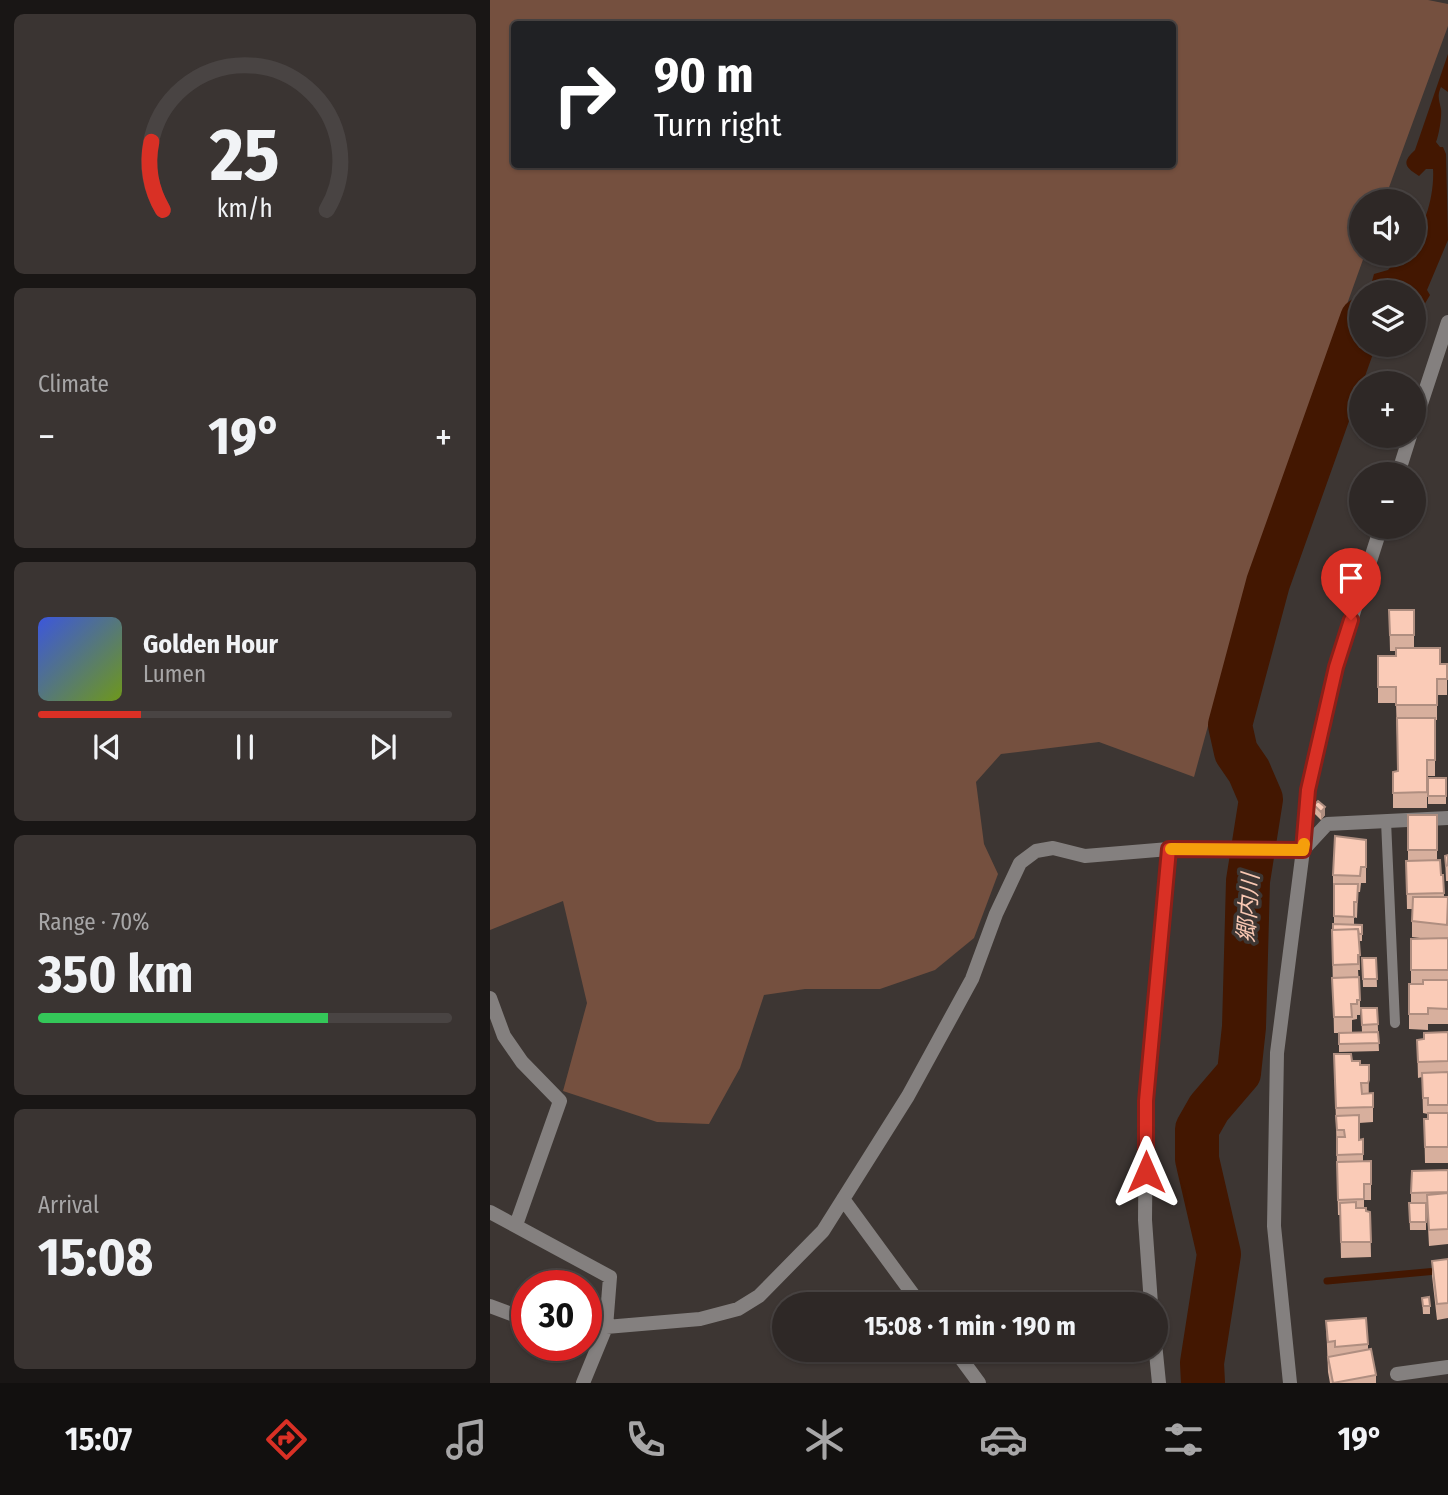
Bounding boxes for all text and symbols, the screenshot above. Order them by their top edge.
text: 90 m [654,46,754,105]
icon: right [539,49,630,140]
text: Turn right [654,106,781,144]
text: 25 [209,112,280,199]
map controls [1349,189,1426,539]
button: sound [1349,189,1426,266]
text: km/h [217,194,273,224]
button: layers [1349,280,1426,357]
text: Climate [38,370,109,398]
button: + [1349,371,1426,448]
text: 19° [208,405,282,468]
text: − [38,414,55,460]
text: + [435,414,452,460]
button: − [1349,462,1426,539]
pin [1321,548,1381,620]
icon: arrive [1332,559,1370,597]
text: Golden Hour [143,629,278,660]
text: Lumen [143,660,206,688]
icon: previous [88,728,126,766]
icon: pause [226,728,264,766]
icon: next [364,728,402,766]
water label: 郷内川 [1232,870,1265,943]
text: Range · 70% [38,908,149,936]
text: 350 km [38,943,193,1006]
position arrow [1109,1135,1183,1209]
text: Arrival [38,1191,99,1219]
text: 15:08 [38,1226,153,1289]
speed limit sign: 30 [511,1270,602,1361]
text: 15:08 · 1 min · 190 m [864,1311,1076,1342]
icon: directions [262,1415,311,1464]
icon: music [442,1415,491,1464]
icon: phone [621,1415,670,1464]
icon: climate [800,1415,849,1464]
icon: car [979,1415,1028,1464]
icon: filters [1159,1415,1208,1464]
text: 15:07 [65,1420,132,1458]
text: 19° [1338,1420,1383,1458]

